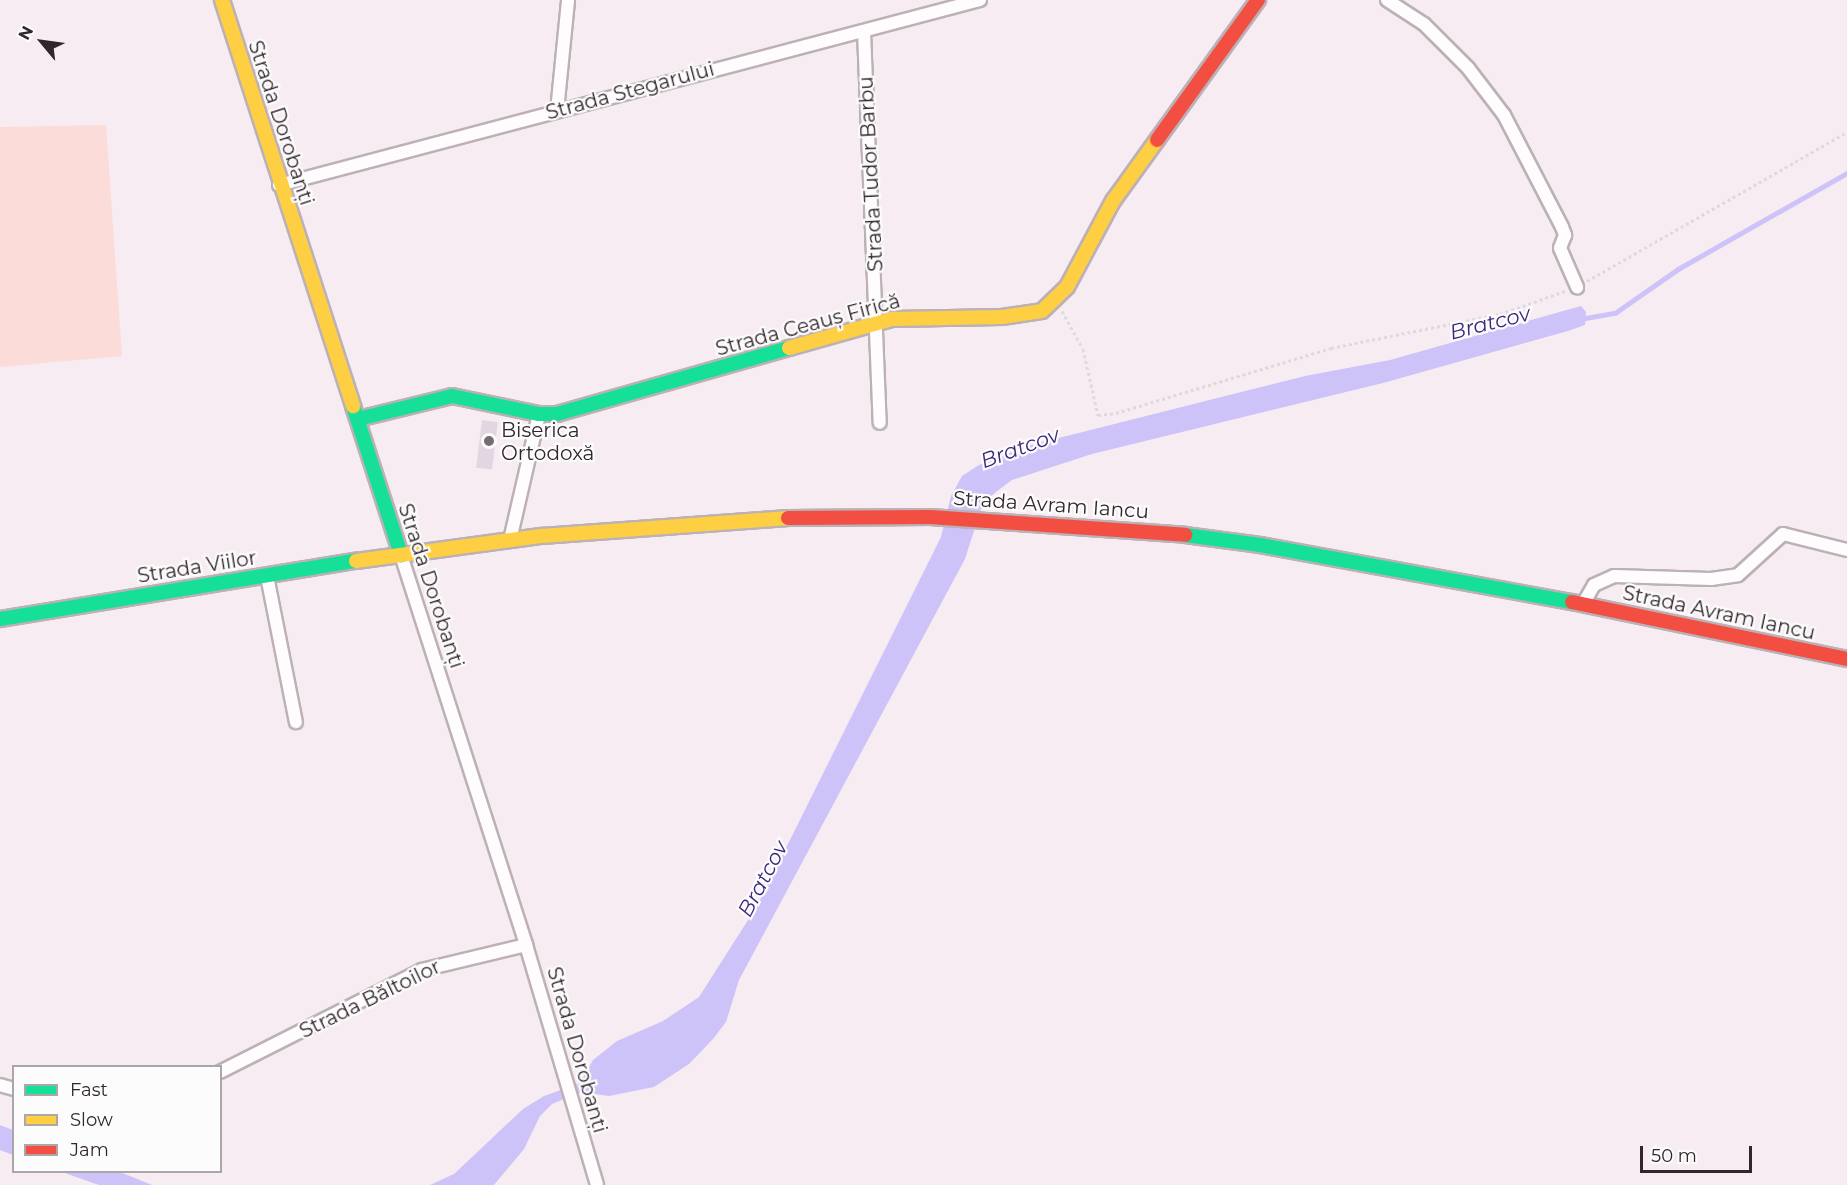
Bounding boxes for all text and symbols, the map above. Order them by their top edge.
north arrow [12,12,72,72]
text: N [14,23,37,43]
street label: Strada Dorobanți [243,38,319,208]
street label: Strada Stegarului [543,57,717,125]
street label: Strada Tudor Barbu [854,76,888,272]
street label: Strada Ceauș Firică [713,289,903,361]
water label: Bratcov [1447,301,1533,345]
place label: Biserica Ortodoxă [501,418,594,465]
water label: Bratcov [977,422,1063,474]
marker: Biserica Ortodoxă [482,434,496,448]
street label: Strada Avram Iancu [952,486,1150,524]
street label: Strada Dorobanți [393,501,469,671]
street label: Strada Viilor [136,546,258,588]
street label: Strada Avram Iancu [1621,581,1817,645]
water label: Bratcov [733,837,793,921]
street label: Strada Băltoilor [296,955,444,1043]
street label: Strada Dorobanți [542,964,612,1136]
legend [12,1065,222,1173]
text: Fast [70,1079,108,1101]
text: Slow [70,1109,113,1131]
scale bar [1643,1134,1756,1172]
text: Jam [70,1139,109,1161]
text: 50 m [1651,1145,1697,1167]

